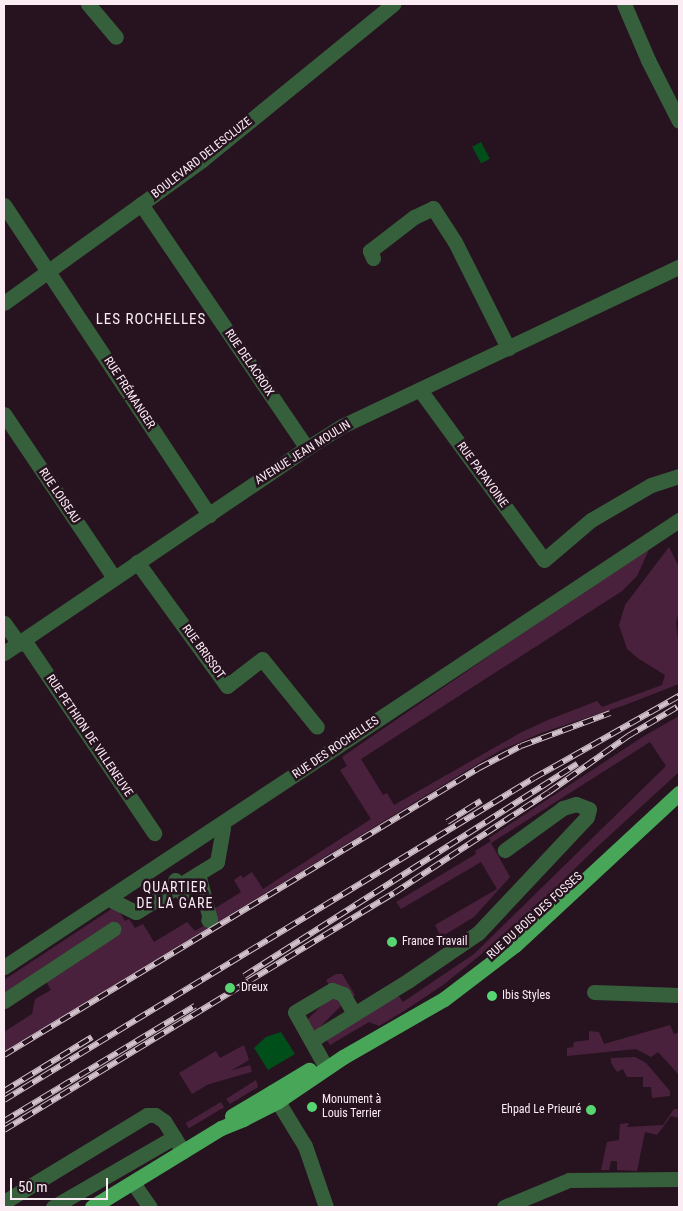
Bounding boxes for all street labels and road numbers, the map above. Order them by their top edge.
street label: BOULEVARD DELESCLUZE [149,114,255,202]
street label: RUE DELACROIX [221,327,277,399]
street label: RUE FRÉMANGER [100,354,158,432]
street label: AVENUE JEAN MOULIN [253,418,353,488]
street label: RUE PAPAVOINE [454,440,510,510]
street label: RUE LOISEAU [35,466,83,526]
street label: RUE BRISSOT [179,622,227,682]
street label: RUE PETHION DE VILLENEUVE [43,672,135,800]
street label: RUE DES ROCHELLES [290,714,382,782]
street label: RUE DU BOIS DES FOSSES [484,869,586,963]

